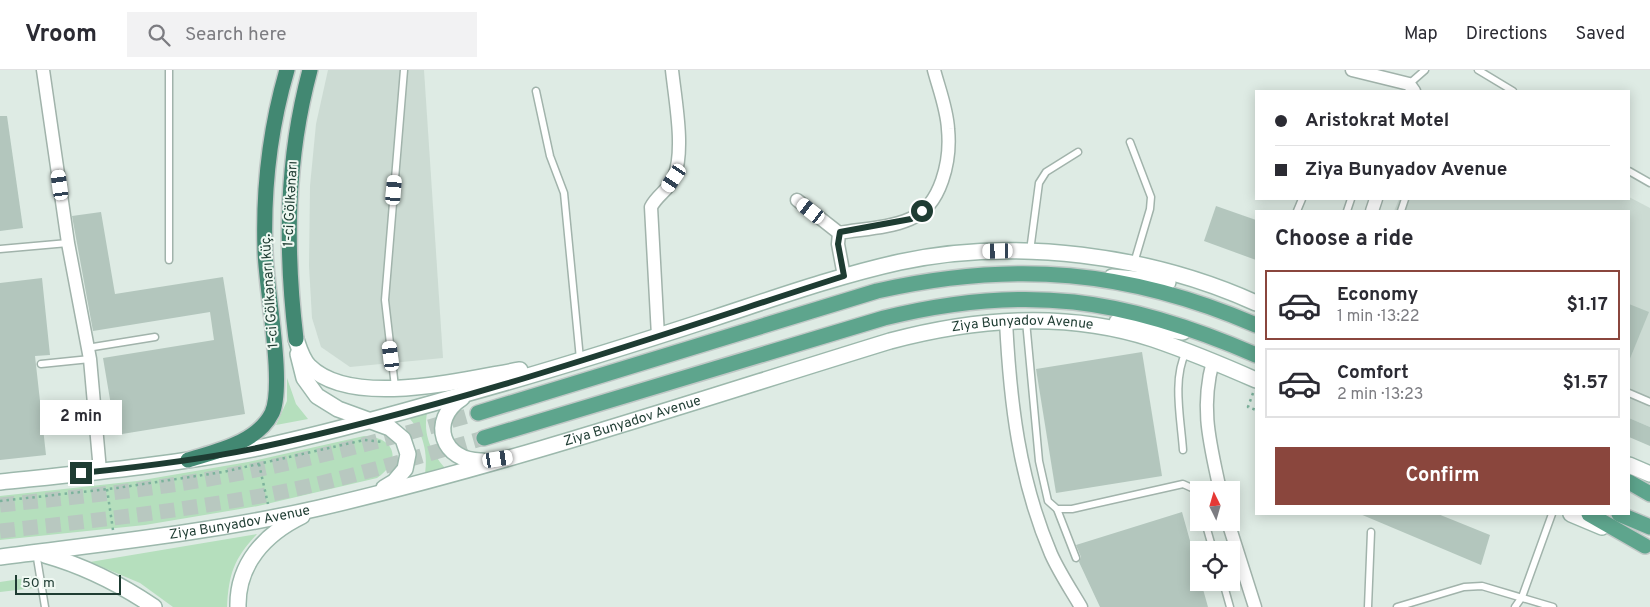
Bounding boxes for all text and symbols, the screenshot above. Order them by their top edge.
search box [127,12,477,57]
text: Vroom [25,20,97,50]
icon: search [145,21,173,49]
text: Search here [185,23,287,47]
text: Map [1404,23,1438,46]
text: Directions [1466,23,1548,46]
text: Saved [1576,23,1625,46]
text: Aristokrat Motel [1305,109,1449,133]
text: Ziya Bunyadov Avenue [1305,158,1507,182]
street label: 1-ci Gölkənarı [280,161,302,247]
car [659,161,688,195]
car [50,169,69,201]
car [385,174,402,206]
car [794,196,827,226]
route start [911,200,933,222]
text: Choose a ride [1275,226,1413,253]
street label: 1-ci Gölkənarı küç. [258,233,282,349]
car [982,243,1013,259]
icon: car [1277,283,1322,328]
text: Economy [1337,283,1418,307]
text: $1.17 [1566,293,1608,317]
text: 1 min · 13:22 [1337,307,1420,327]
street label: Ziya Bunyadov Avenue [950,312,1095,336]
car [381,340,400,372]
icon: car [1277,361,1322,406]
text: Comfort [1337,361,1409,385]
text: $1.57 [1562,371,1608,395]
text: 2 min · 13:23 [1337,385,1423,405]
street label: Ziya Bunyadov Avenue [562,392,703,450]
callout: 2 min [40,400,122,436]
text: 2 min [60,407,102,427]
button: Confirm [1275,447,1610,505]
car [482,449,513,469]
route end [70,462,92,484]
north arrow [1190,481,1240,531]
map controls [1190,481,1240,591]
street label: Ziya Bunyadov Avenue [168,502,311,543]
button: locate [1190,541,1240,591]
scale bar [15,572,121,595]
text: 50 m [22,575,55,592]

